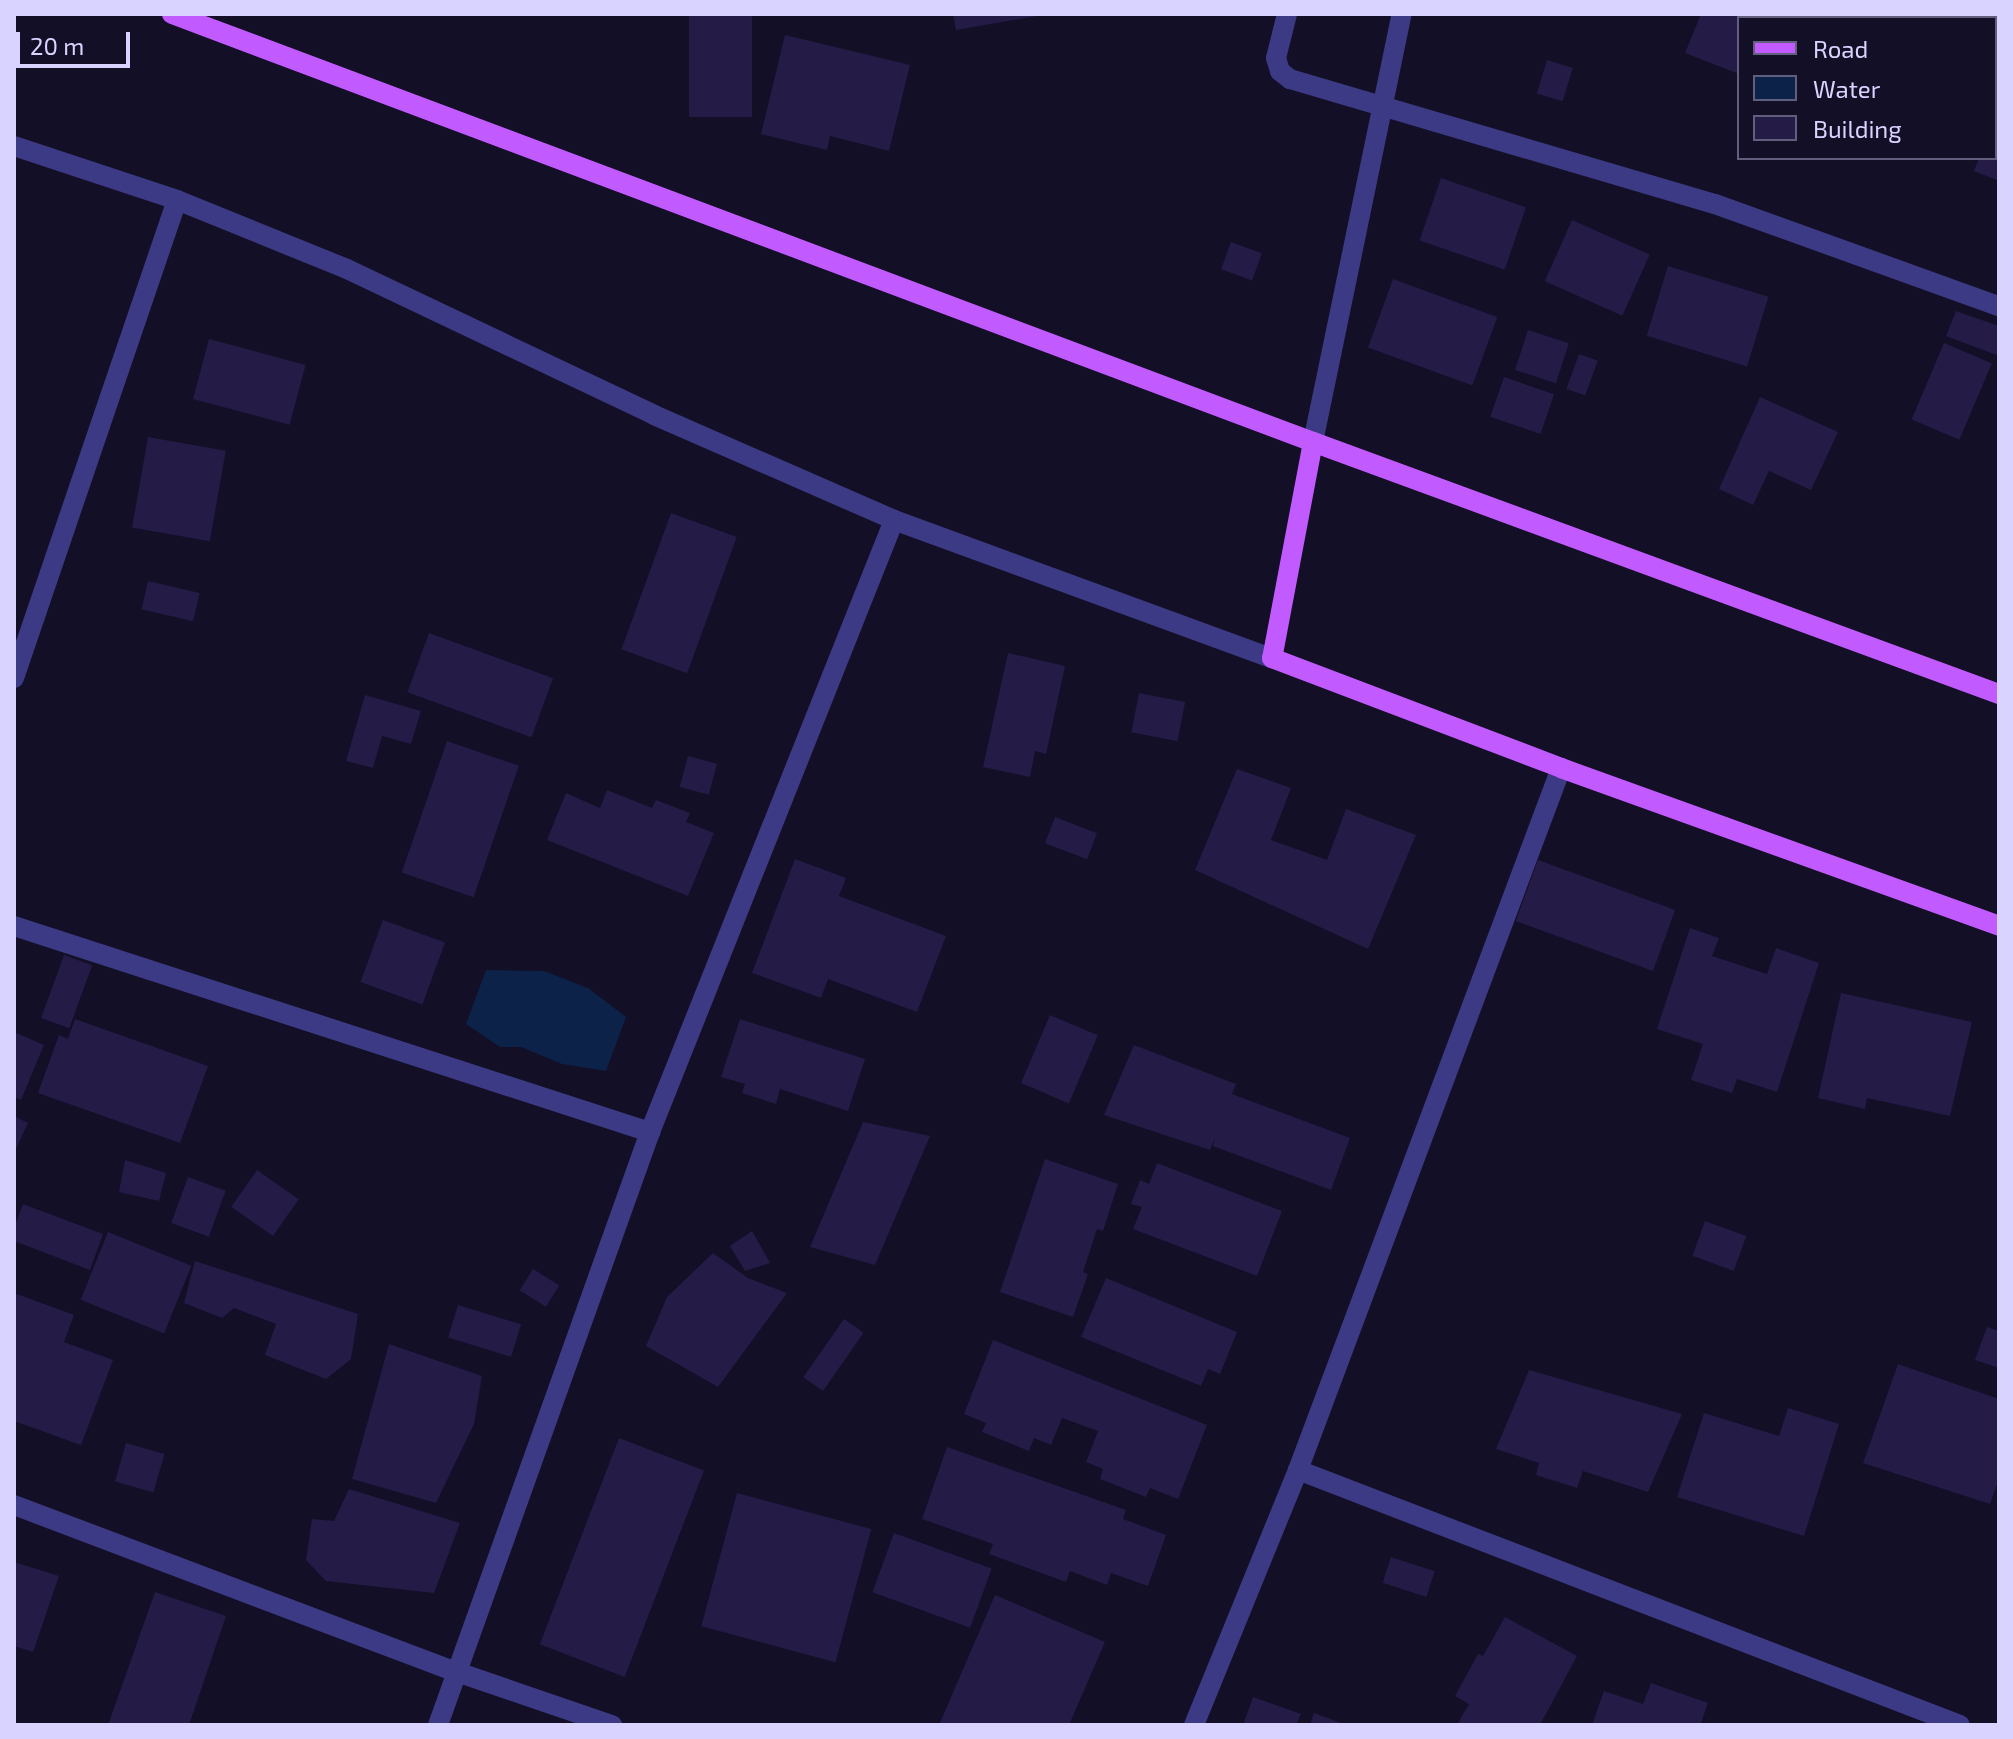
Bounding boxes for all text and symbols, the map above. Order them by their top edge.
scale bar [20,16,134,66]
legend [1737,16,1997,160]
text: 20 m [30,31,84,60]
text: Road [1813,34,1868,63]
text: Water [1813,74,1880,103]
text: Building [1813,114,1902,143]

